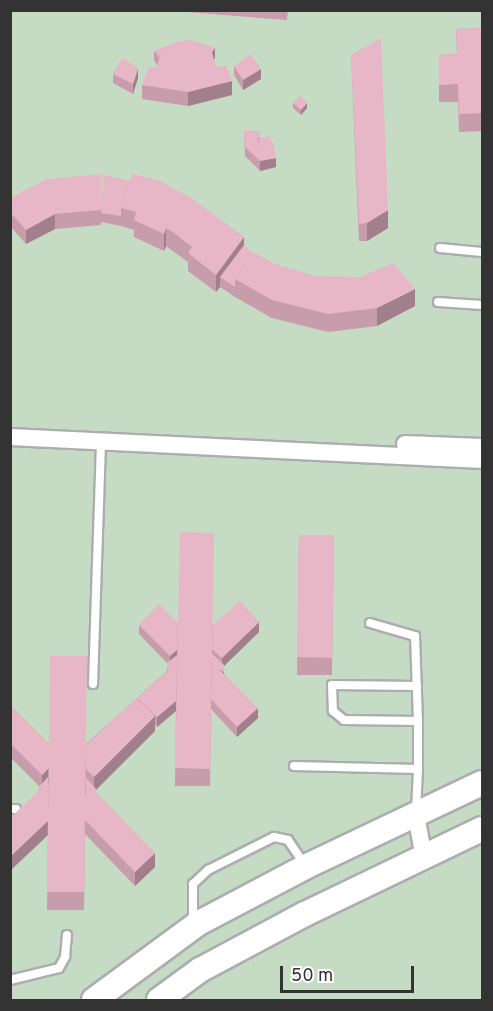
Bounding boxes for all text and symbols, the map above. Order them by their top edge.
scale bar [283,954,416,992]
text: 50 m [291,965,333,988]

